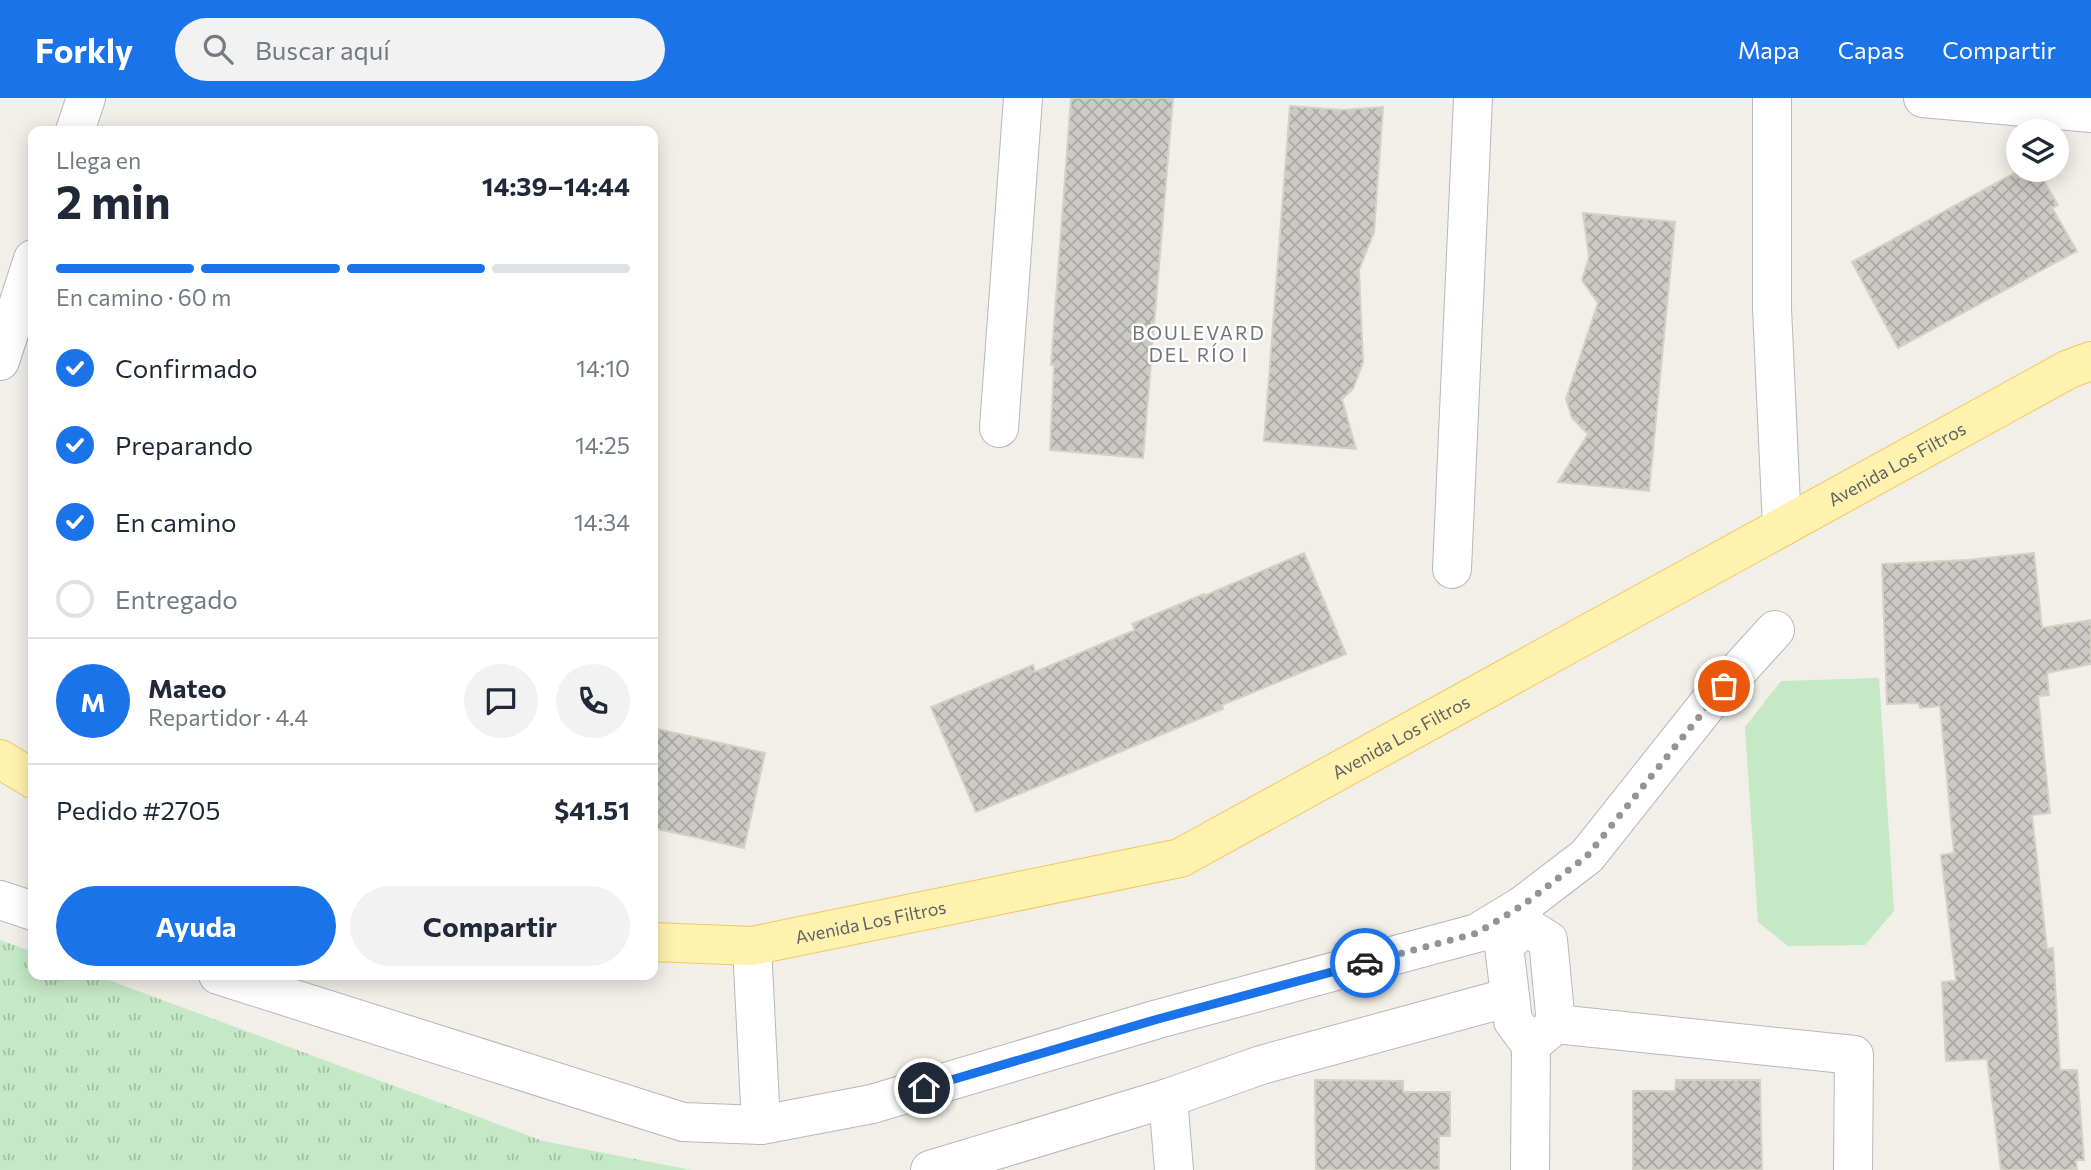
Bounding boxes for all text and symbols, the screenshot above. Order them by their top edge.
search box [175,18,665,81]
text: Forkly [35,29,133,70]
icon: search [199,30,237,68]
text: Buscar aquí [255,34,390,65]
text: Mapa [1738,35,1800,64]
text: Capas [1838,35,1904,64]
text: Compartir [1942,35,2056,64]
map controls [2006,119,2069,182]
button: layers [2006,119,2069,182]
text: Llega en [56,146,141,174]
text: 14:39–14:44 [482,170,630,201]
text: 2 min [56,172,171,228]
text: En camino · 60 m [56,283,231,311]
district label: BOULEVARD DEL RÍO I [1132,321,1266,366]
icon: check [56,349,94,387]
text: Confirmado [115,352,257,383]
text: 14:10 [576,354,630,382]
street label: Avenida Los Filtros [1824,417,1969,510]
icon: check [56,426,94,464]
text: Preparando [115,429,253,460]
text: 14:25 [575,431,630,459]
icon: check [56,503,94,541]
text: En camino [115,506,237,537]
text: 14:34 [574,508,630,536]
text: Entregado [115,583,238,614]
pin [1694,656,1754,716]
button: chat [464,664,538,738]
button: phone [556,664,630,738]
icon: bag [1705,667,1743,705]
text: Mateo [148,672,227,703]
text: M [80,686,106,717]
street label: Avenida Los Filtros [1328,690,1473,783]
text: Repartidor · 4.4 [148,703,308,731]
text: Pedido #2705 [56,794,220,825]
text: $41.51 [554,794,630,825]
button: Ayuda [56,886,336,966]
button: Compartir [350,886,630,966]
street label: Avenida Los Filtros [793,895,948,948]
courier [1330,928,1400,998]
icon: car [1346,944,1384,982]
pin [894,1058,954,1118]
icon: home [905,1069,943,1107]

